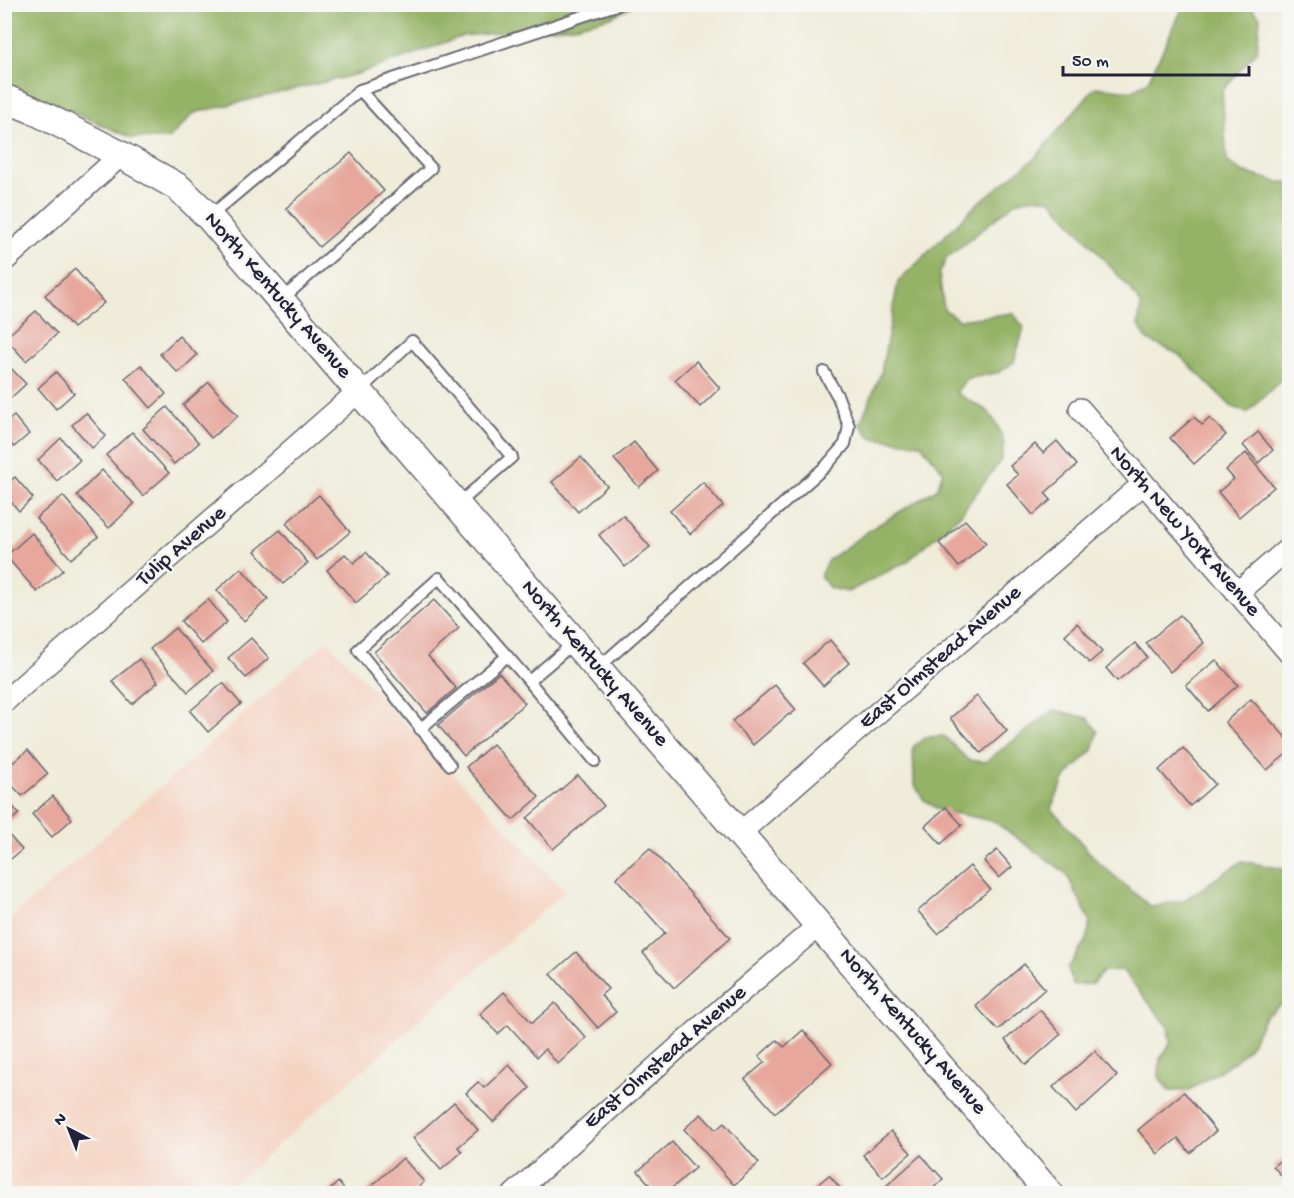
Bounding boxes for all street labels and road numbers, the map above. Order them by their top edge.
street label: North Kentucky Avenue [198,207,357,385]
street label: North New York Avenue [1103,441,1266,623]
street label: Tulip Avenue [130,500,233,594]
street label: North Kentucky Avenue [515,575,674,753]
street label: East Olmstead Avenue [854,580,1028,736]
street label: North Kentucky Avenue [833,943,992,1121]
street label: East Olmstead Avenue [579,980,753,1136]

